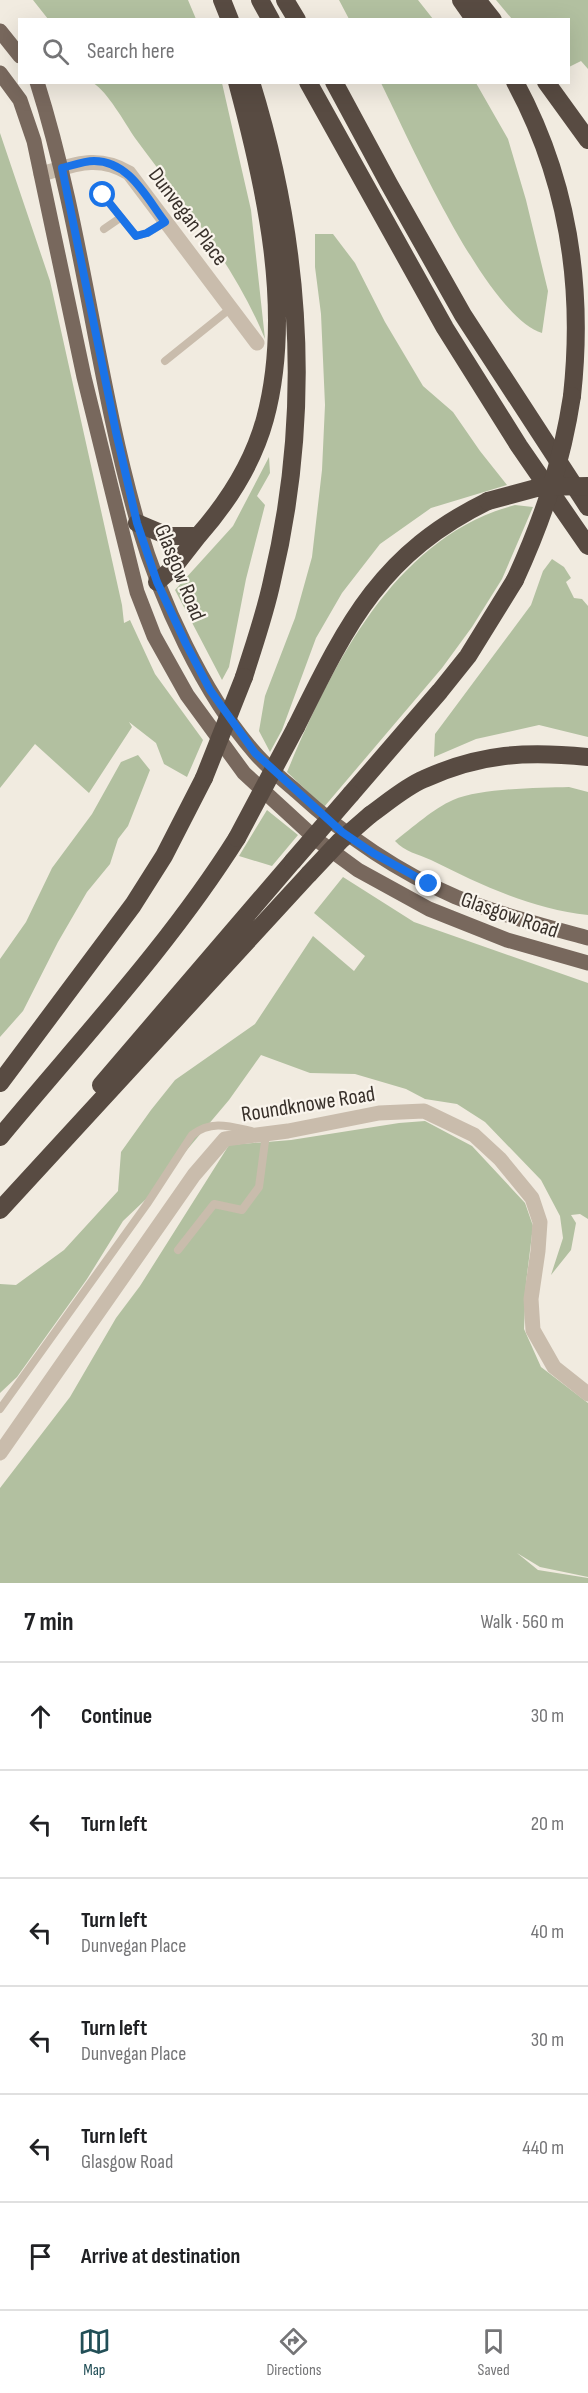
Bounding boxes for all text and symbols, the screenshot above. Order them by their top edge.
search box [18,18,570,84]
icon: search [39,35,72,68]
text: Search here [87,38,174,65]
street label: Dunvegan Place [142,163,233,271]
route start [89,181,115,207]
street label: Glasgow Road [148,520,211,625]
route end [415,870,441,896]
street label: Glasgow Road [457,886,562,945]
street label: Roundknowe Road [239,1081,377,1128]
text: 7 min [24,1607,73,1638]
text: Walk · 560 m [480,1610,564,1634]
icon: ahead [24,1700,57,1733]
text: Continue [81,1703,152,1730]
text: 30 m [531,1704,564,1728]
icon: left [24,1808,57,1841]
text: Turn left [81,1811,147,1838]
text: 20 m [531,1812,564,1836]
text: Turn left [81,1907,147,1934]
icon: left [24,1916,57,1949]
text: 40 m [531,1920,564,1944]
text: Dunvegan Place [81,1934,186,1958]
text: Turn left [81,2015,147,2042]
icon: left [24,2024,57,2057]
text: 30 m [531,2028,564,2052]
text: Dunvegan Place [81,2042,186,2066]
text: Turn left [81,2123,147,2150]
icon: left [24,2132,57,2165]
text: 440 m [522,2136,564,2160]
text: Glasgow Road [81,2150,173,2174]
icon: arrive [24,2240,57,2273]
text: Arrive at destination [81,2243,240,2270]
tab: Map [78,2325,111,2380]
tab: Directions [266,2325,322,2380]
tab: Saved [477,2325,510,2380]

